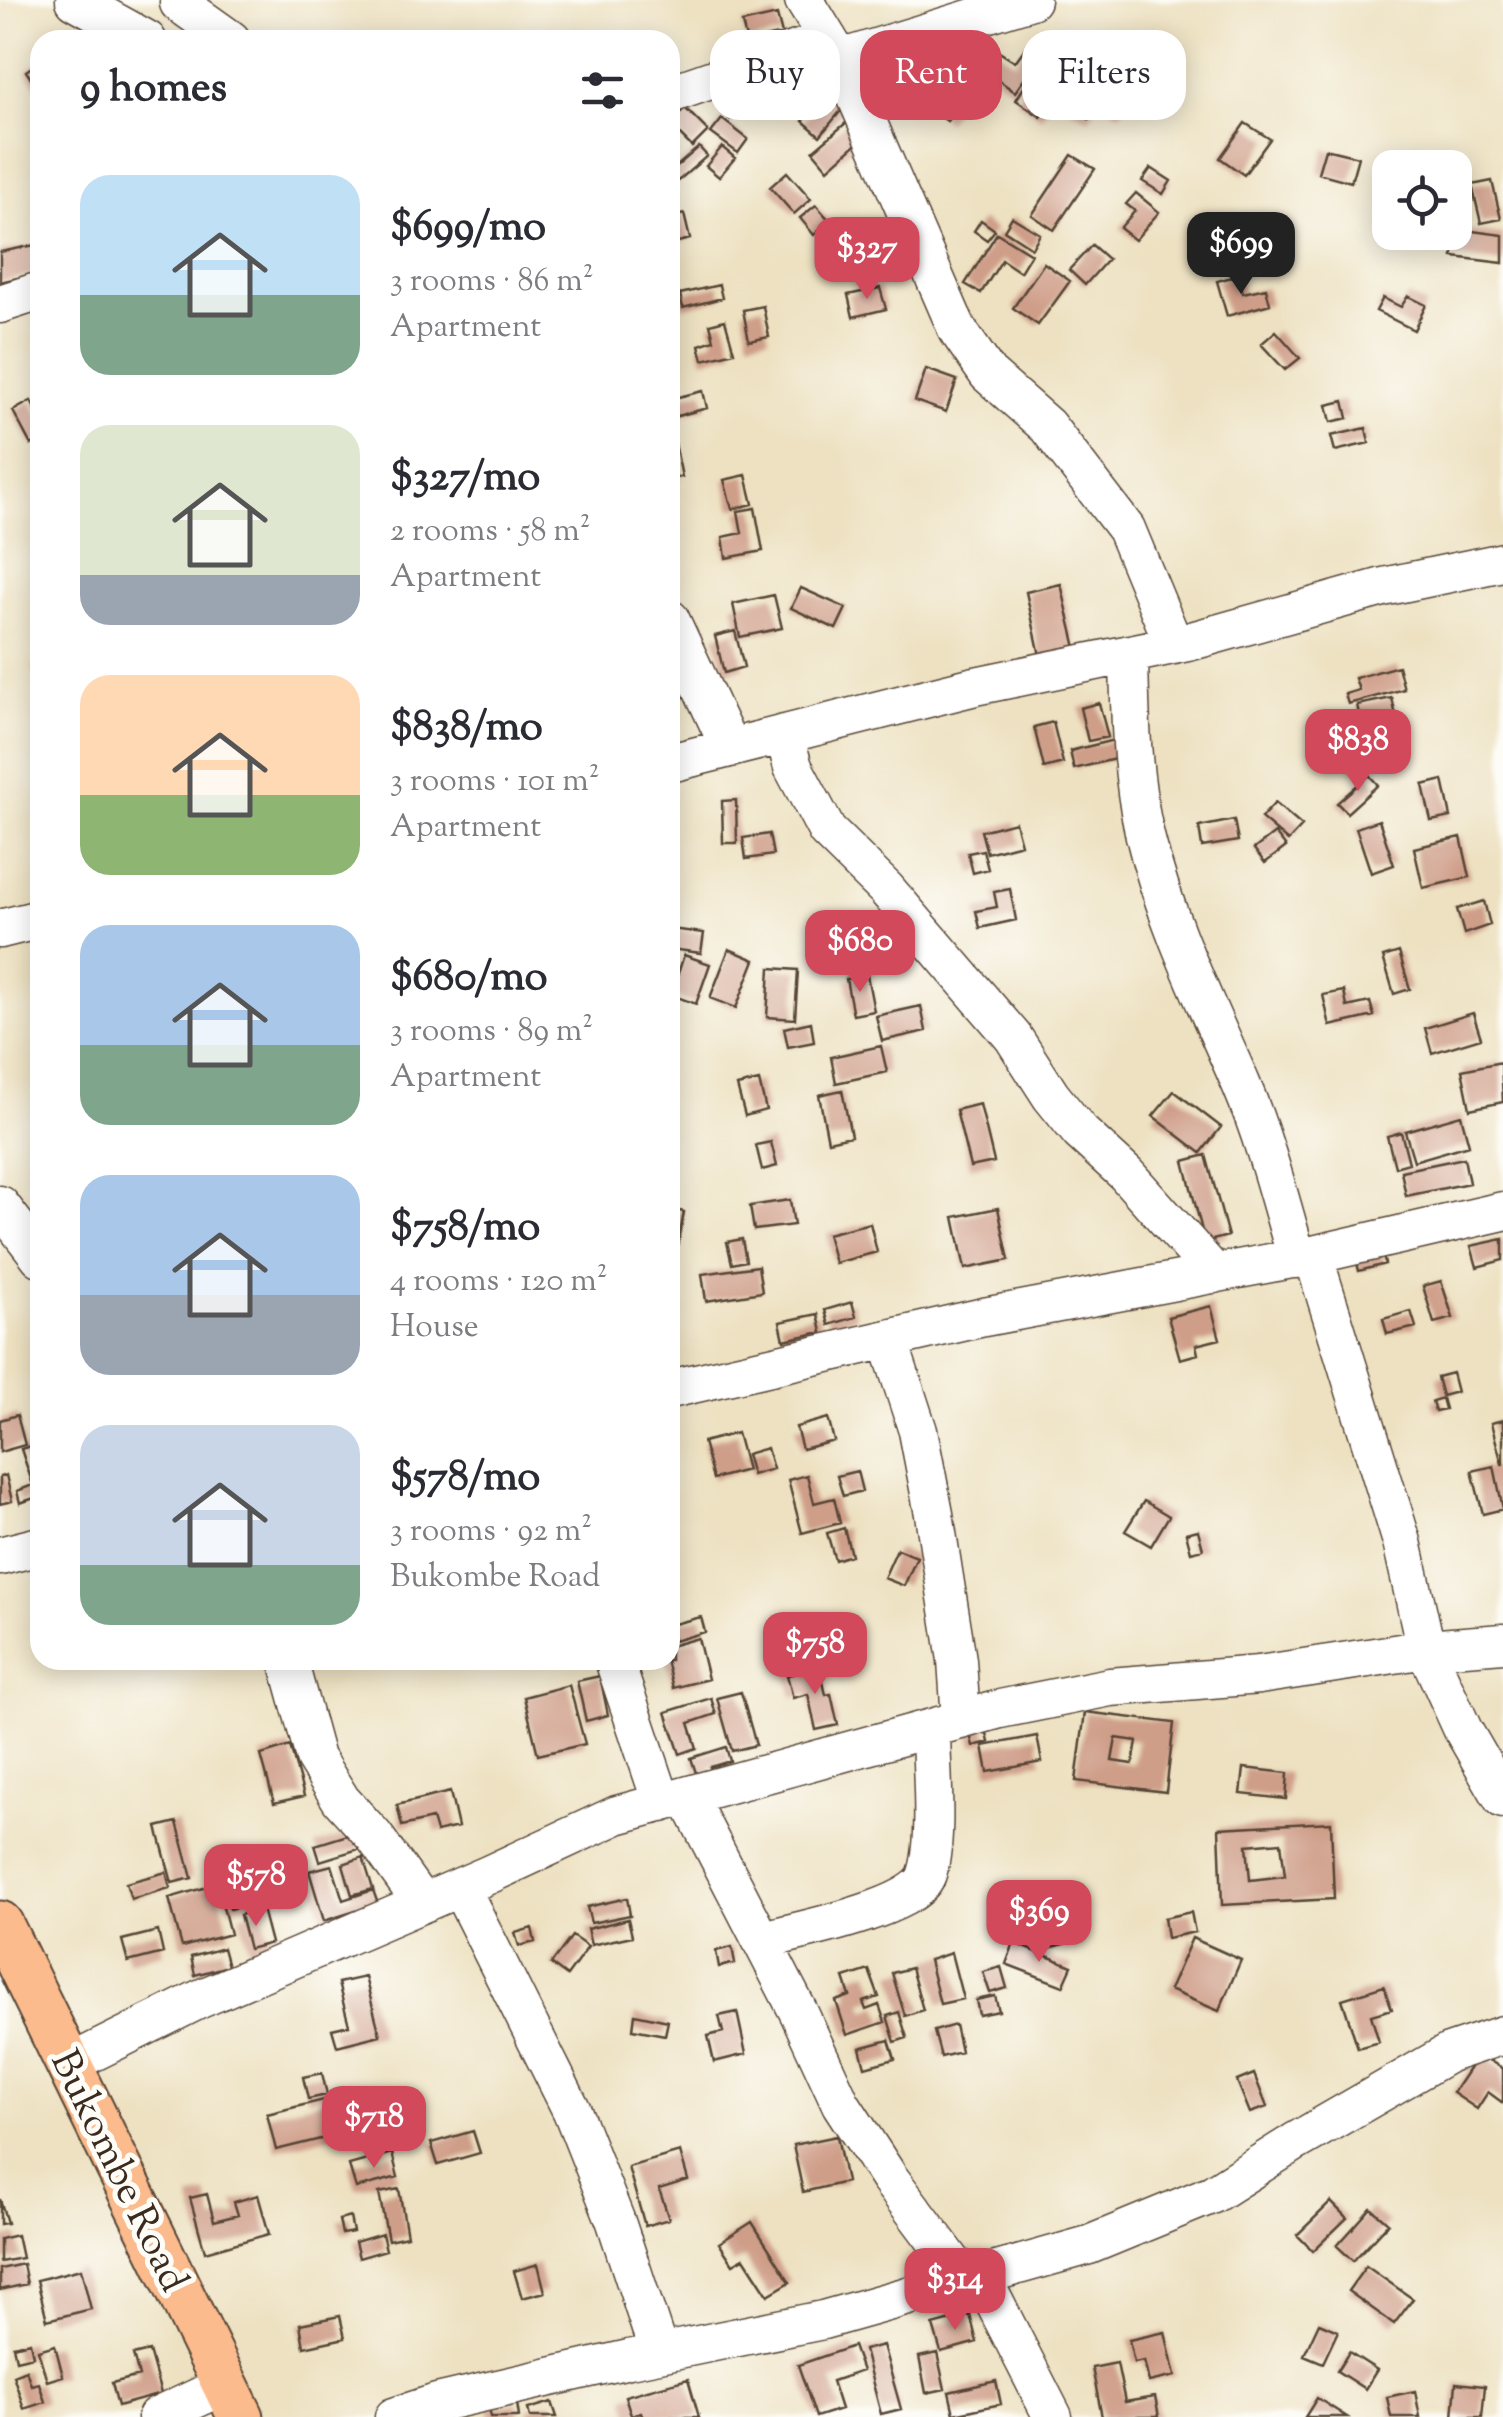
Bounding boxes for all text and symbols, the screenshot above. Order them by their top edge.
chip: Buy [710,30,840,120]
chip: Rent [860,30,1002,120]
chip: Filters [1022,30,1186,120]
text: 9 homes [80,60,227,120]
icon: filters [575,63,630,118]
map controls [1372,150,1472,250]
button: locate [1372,150,1472,250]
text: $699/mo [390,199,546,259]
pin: $699 [1182,212,1300,297]
icon: home [160,215,280,335]
pin: $327 [808,217,926,302]
text: $699 [1209,221,1273,267]
text: $327 [837,226,898,272]
text: 3 rooms · 86 m² [390,259,593,305]
text: Apartment [390,305,541,351]
text: $327/mo [390,449,540,509]
icon: home [160,465,280,585]
text: 2 rooms · 58 m² [390,509,591,555]
text: Apartment [390,555,541,601]
text: $838/mo [390,699,543,759]
pin: $838 [1299,709,1417,794]
icon: home [160,715,280,835]
text: $838 [1327,718,1389,764]
text: 3 rooms · 101 m² [390,759,600,805]
text: Apartment [390,805,541,851]
pin: $680 [801,910,919,995]
text: $680 [827,919,893,965]
text: $680/mo [390,949,548,1009]
icon: home [160,965,280,1085]
text: 3 rooms · 89 m² [390,1009,593,1055]
text: Apartment [390,1055,541,1101]
text: $758/mo [390,1199,540,1259]
icon: home [160,1215,280,1335]
text: 4 rooms · 120 m² [390,1259,608,1305]
text: House [390,1305,479,1351]
text: $578/mo [390,1449,540,1509]
icon: home [160,1465,280,1585]
text: 3 rooms · 92 m² [390,1509,592,1555]
text: Bukombe Road [390,1555,600,1601]
pin: $758 [756,1612,874,1697]
text: $758 [785,1621,845,1667]
pin: $578 [197,1844,315,1929]
text: $578 [226,1853,286,1899]
pin: $369 [980,1880,1098,1965]
text: $369 [1008,1889,1070,1935]
street label: Bukombe Road [34,2041,200,2303]
pin: $718 [315,2086,433,2171]
text: $718 [344,2095,404,2141]
pin: $314 [896,2248,1014,2333]
text: $314 [927,2257,984,2303]

